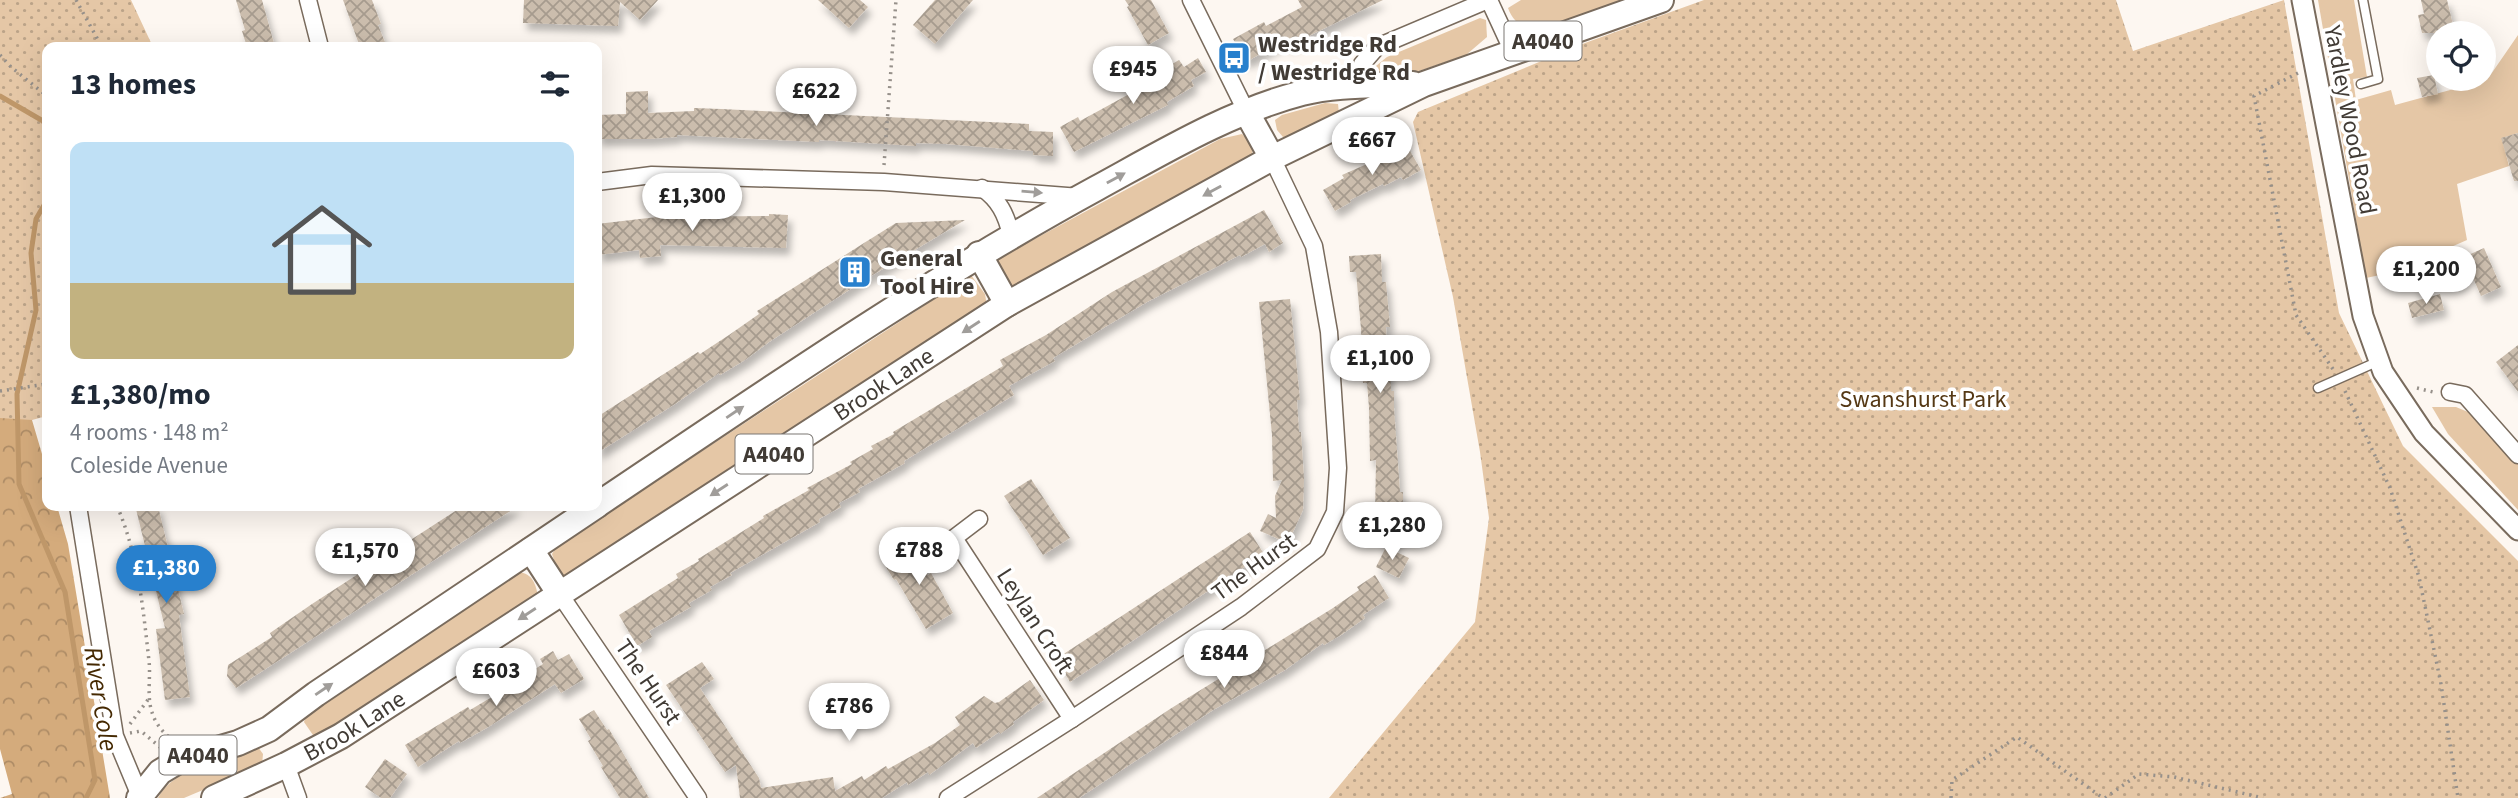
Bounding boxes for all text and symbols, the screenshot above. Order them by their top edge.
street label: Yardley Wood Road [2314,21,2385,218]
map controls [2426,21,2496,91]
button: locate [2426,21,2496,91]
road number: A4040 [1504,22,1582,60]
place label: Westridge Rd / Westridge Rd [1258,27,1410,90]
bus stop icon: Westridge Rd / Westridge Rd [1215,39,1253,77]
pin: £945 [1092,46,1174,106]
text: £945 [1109,52,1157,85]
text: 13 homes [70,63,196,106]
icon: filters [536,65,574,103]
pin: £622 [775,68,857,128]
text: £622 [792,74,840,107]
pin: £667 [1331,118,1413,177]
text: £667 [1348,123,1396,156]
one-way arrow [1106,172,1126,184]
pin: £1,300 [635,174,749,233]
text: £1,300 [658,179,726,212]
one-way arrow [1202,185,1222,197]
icon: home [259,187,385,313]
one-way arrow [1021,187,1043,198]
place label: General Tool Hire [880,241,974,304]
pin: £1,200 [2369,246,2483,306]
text: £1,200 [2392,252,2460,285]
building icon: General Tool Hire [836,253,874,291]
one-way arrow [962,320,981,333]
pin: £1,100 [1323,336,1437,395]
street label: Brook Lane [826,338,941,430]
text: £1,100 [1346,341,1414,374]
text: £1,380/mo [70,373,211,416]
park label: Swanshurst Park [1840,382,2007,417]
one-way arrow [725,406,744,419]
text: 4 rooms · 148 m² [70,416,229,449]
road number: A4040 [736,435,812,474]
text: Coleside Avenue [70,449,228,482]
one-way arrow [709,484,728,497]
pin: £1,280 [1335,503,1449,562]
text: £1,280 [1358,508,1426,541]
street label: The Hurst [1204,524,1304,610]
pin: £1,570 [308,528,422,588]
pin: £788 [878,528,960,587]
text: £788 [895,533,943,566]
text: £1,570 [331,534,399,567]
pin: £1,380 [109,546,223,605]
text: £1,380 [132,551,200,584]
street label: Leylan Croft [988,561,1082,681]
one-way arrow [518,607,537,620]
pin: £844 [1183,630,1265,690]
street label: The Hurst [606,632,690,732]
text: £844 [1200,636,1248,669]
water label: River Cole [74,644,128,754]
pin: £603 [455,648,537,708]
text: £603 [472,654,520,687]
street label: Brook Lane [297,681,412,770]
one-way arrow [315,682,333,696]
pin: £786 [808,684,890,743]
text: £786 [825,689,873,722]
road number: A4040 [160,736,236,775]

